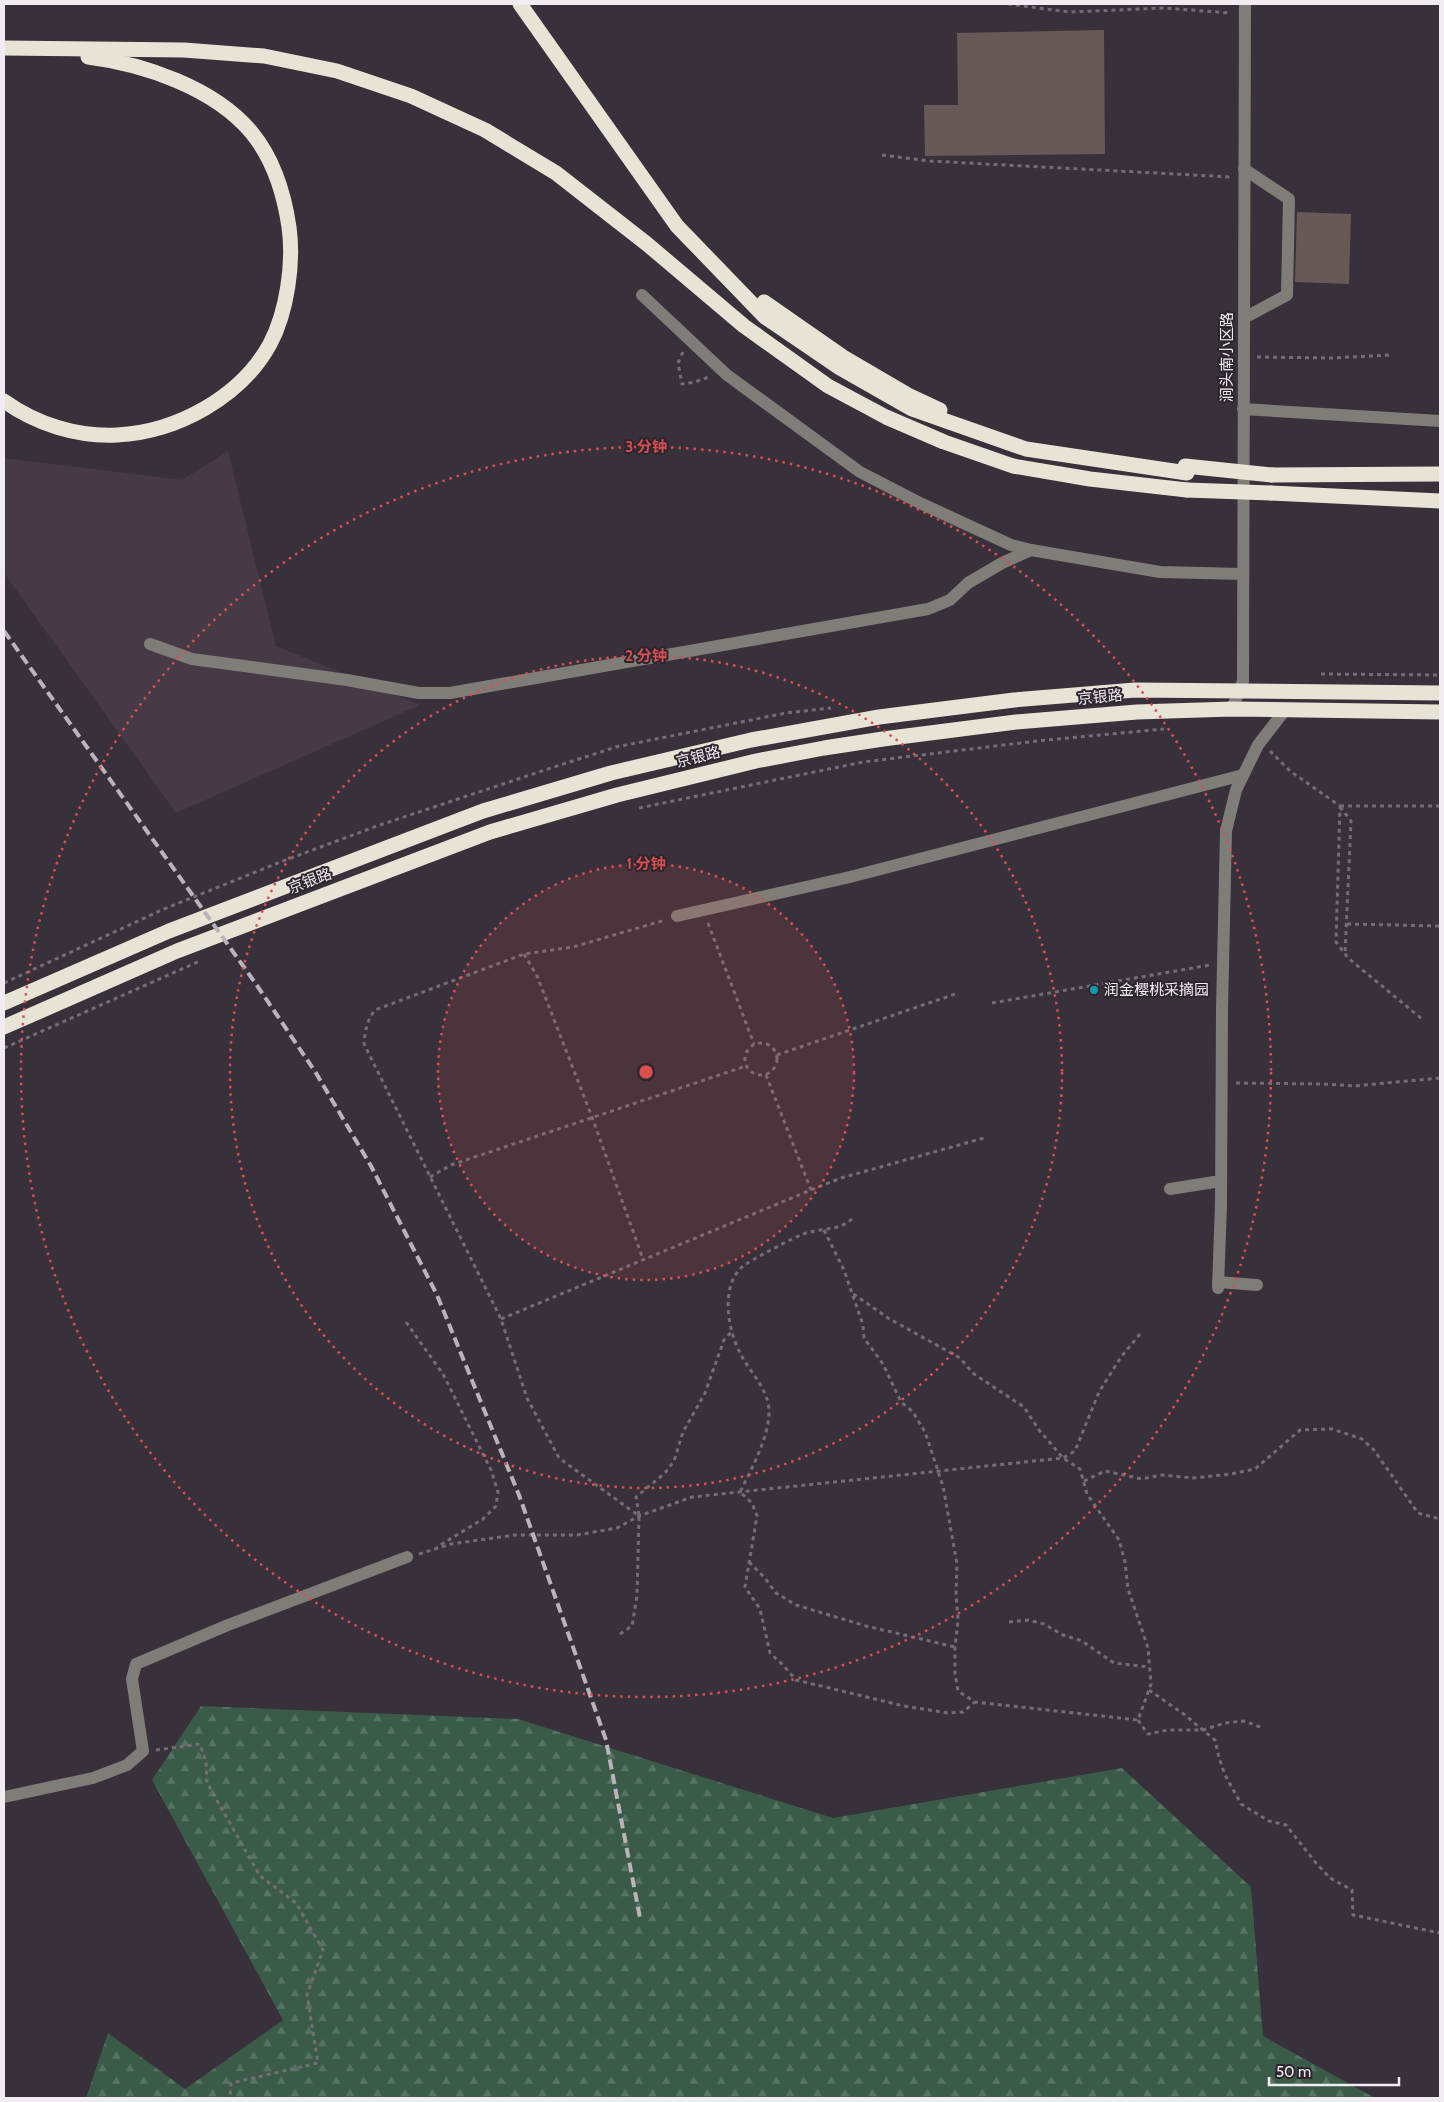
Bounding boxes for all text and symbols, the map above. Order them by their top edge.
street label: 涧头南小区路 [1218,312,1236,402]
text: 3 分钟 [625,438,667,456]
text: 2 分钟 [625,647,667,665]
street label: 京银路 [1077,686,1123,708]
street label: 京银路 [674,743,722,771]
text: 1 分钟 [627,855,665,873]
street label: 京银路 [286,865,334,897]
place label: 润金樱桃采摘园 [1104,981,1209,999]
marker: 润金樱桃采摘园 [1088,984,1100,996]
centre of rings [637,1063,655,1081]
scale bar [1269,2054,1399,2086]
text: 50 m [1276,2063,1311,2081]

